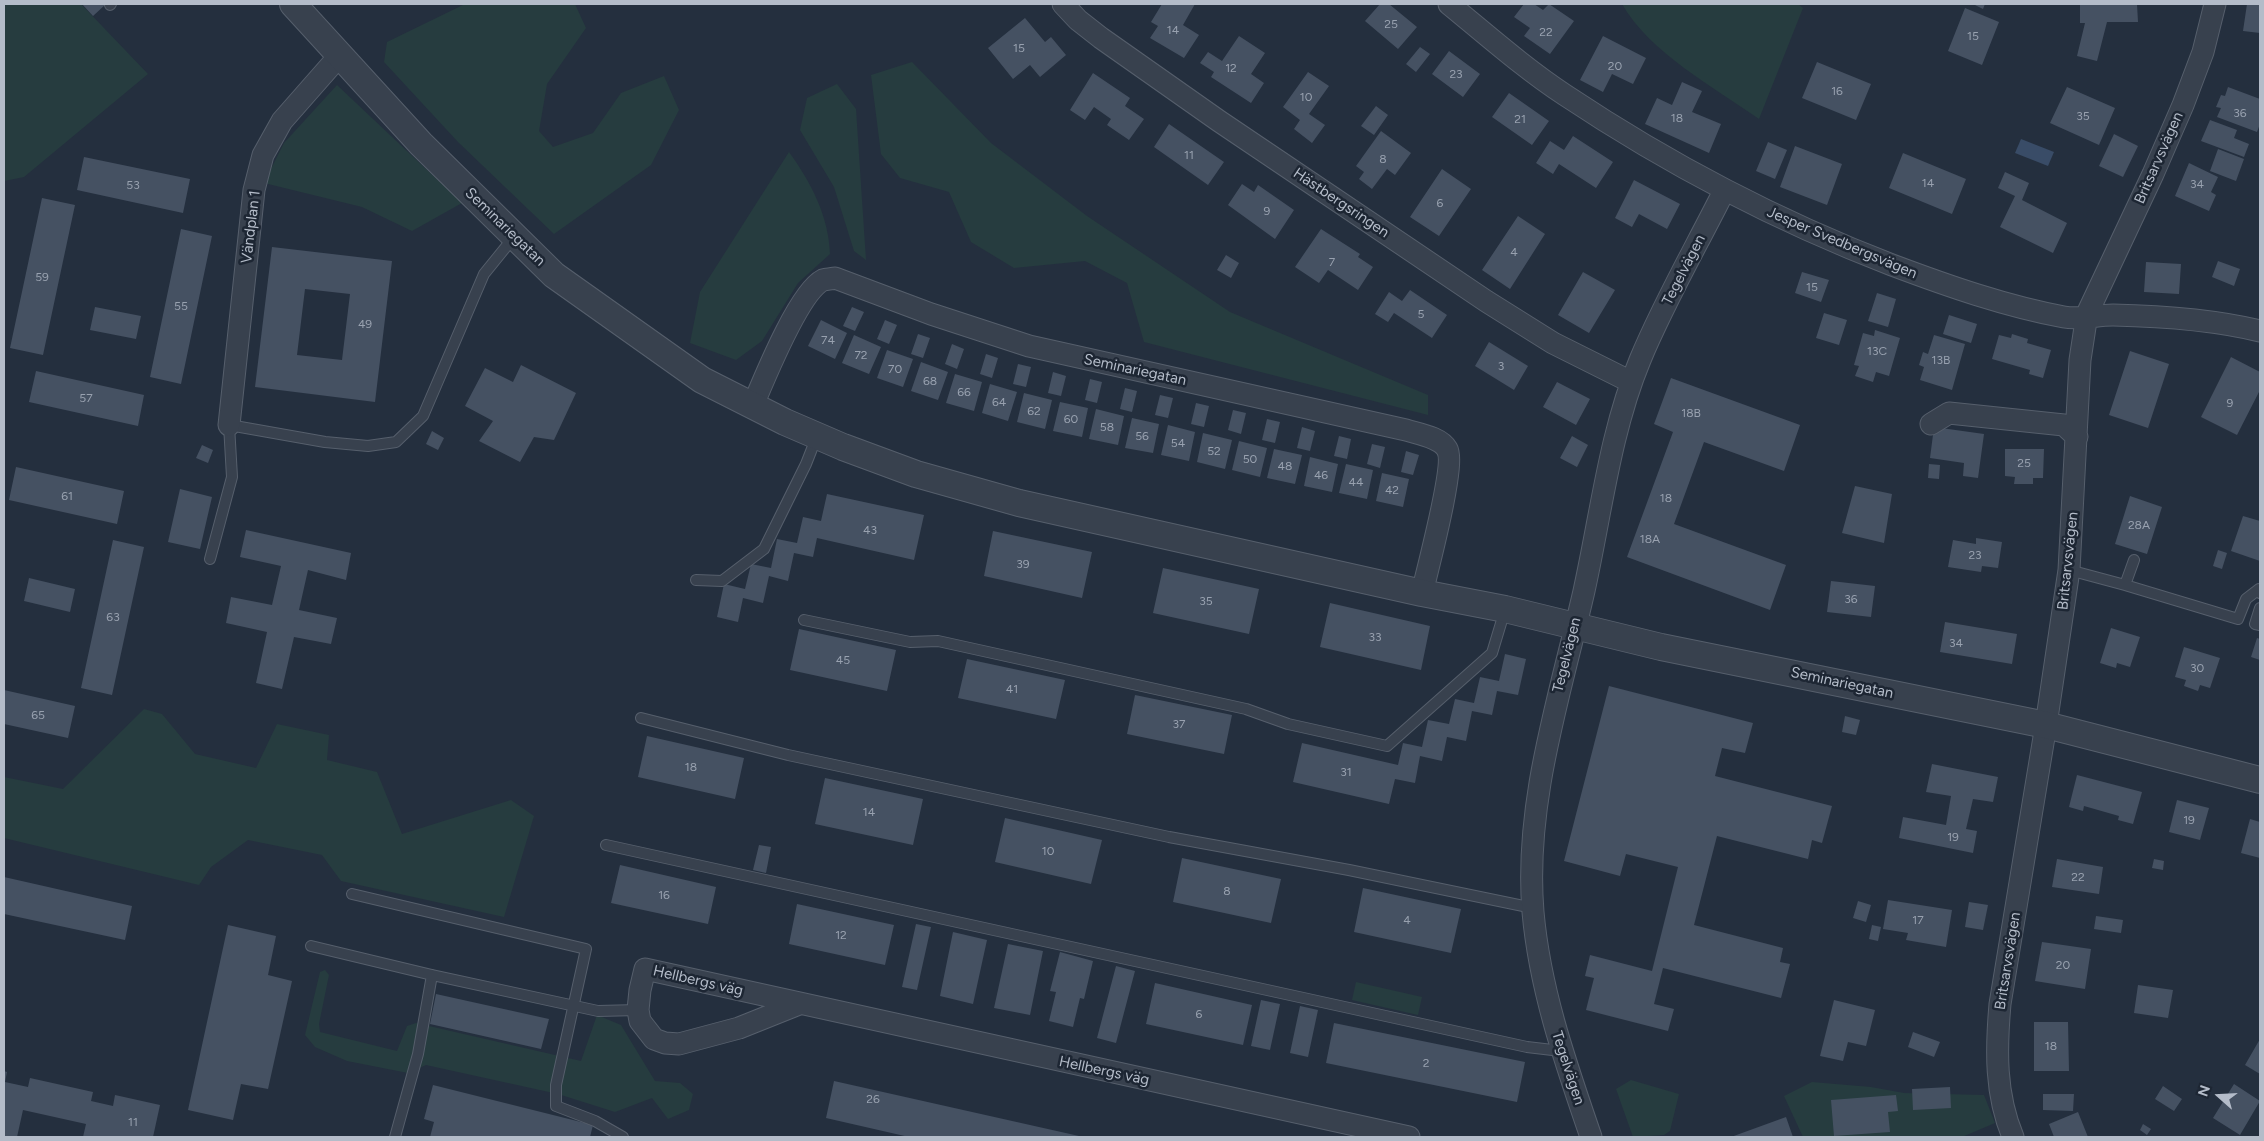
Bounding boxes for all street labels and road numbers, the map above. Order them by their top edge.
street label: Britsarvsvägen [2131,109,2187,207]
street label: Hästbergsringen [1290,164,1392,242]
street label: Seminariegatan [461,184,549,270]
street label: Vändplan 1 [238,190,264,264]
street label: Jesper Svedbergsvägen [1764,203,1920,283]
street label: Tegelvägen [1659,232,1709,308]
street label: Seminariegatan [1082,350,1188,390]
street label: Britsarvsvägen [2054,511,2082,611]
street label: Tegelvägen [1549,616,1585,694]
street label: Seminariegatan [1789,663,1895,703]
street label: Britsarvsvägen [1991,911,2025,1011]
street label: Hellbergs väg [651,962,745,1000]
street label: Tegelvägen [1548,1029,1588,1107]
street label: Hellbergs väg [1057,1053,1151,1089]

